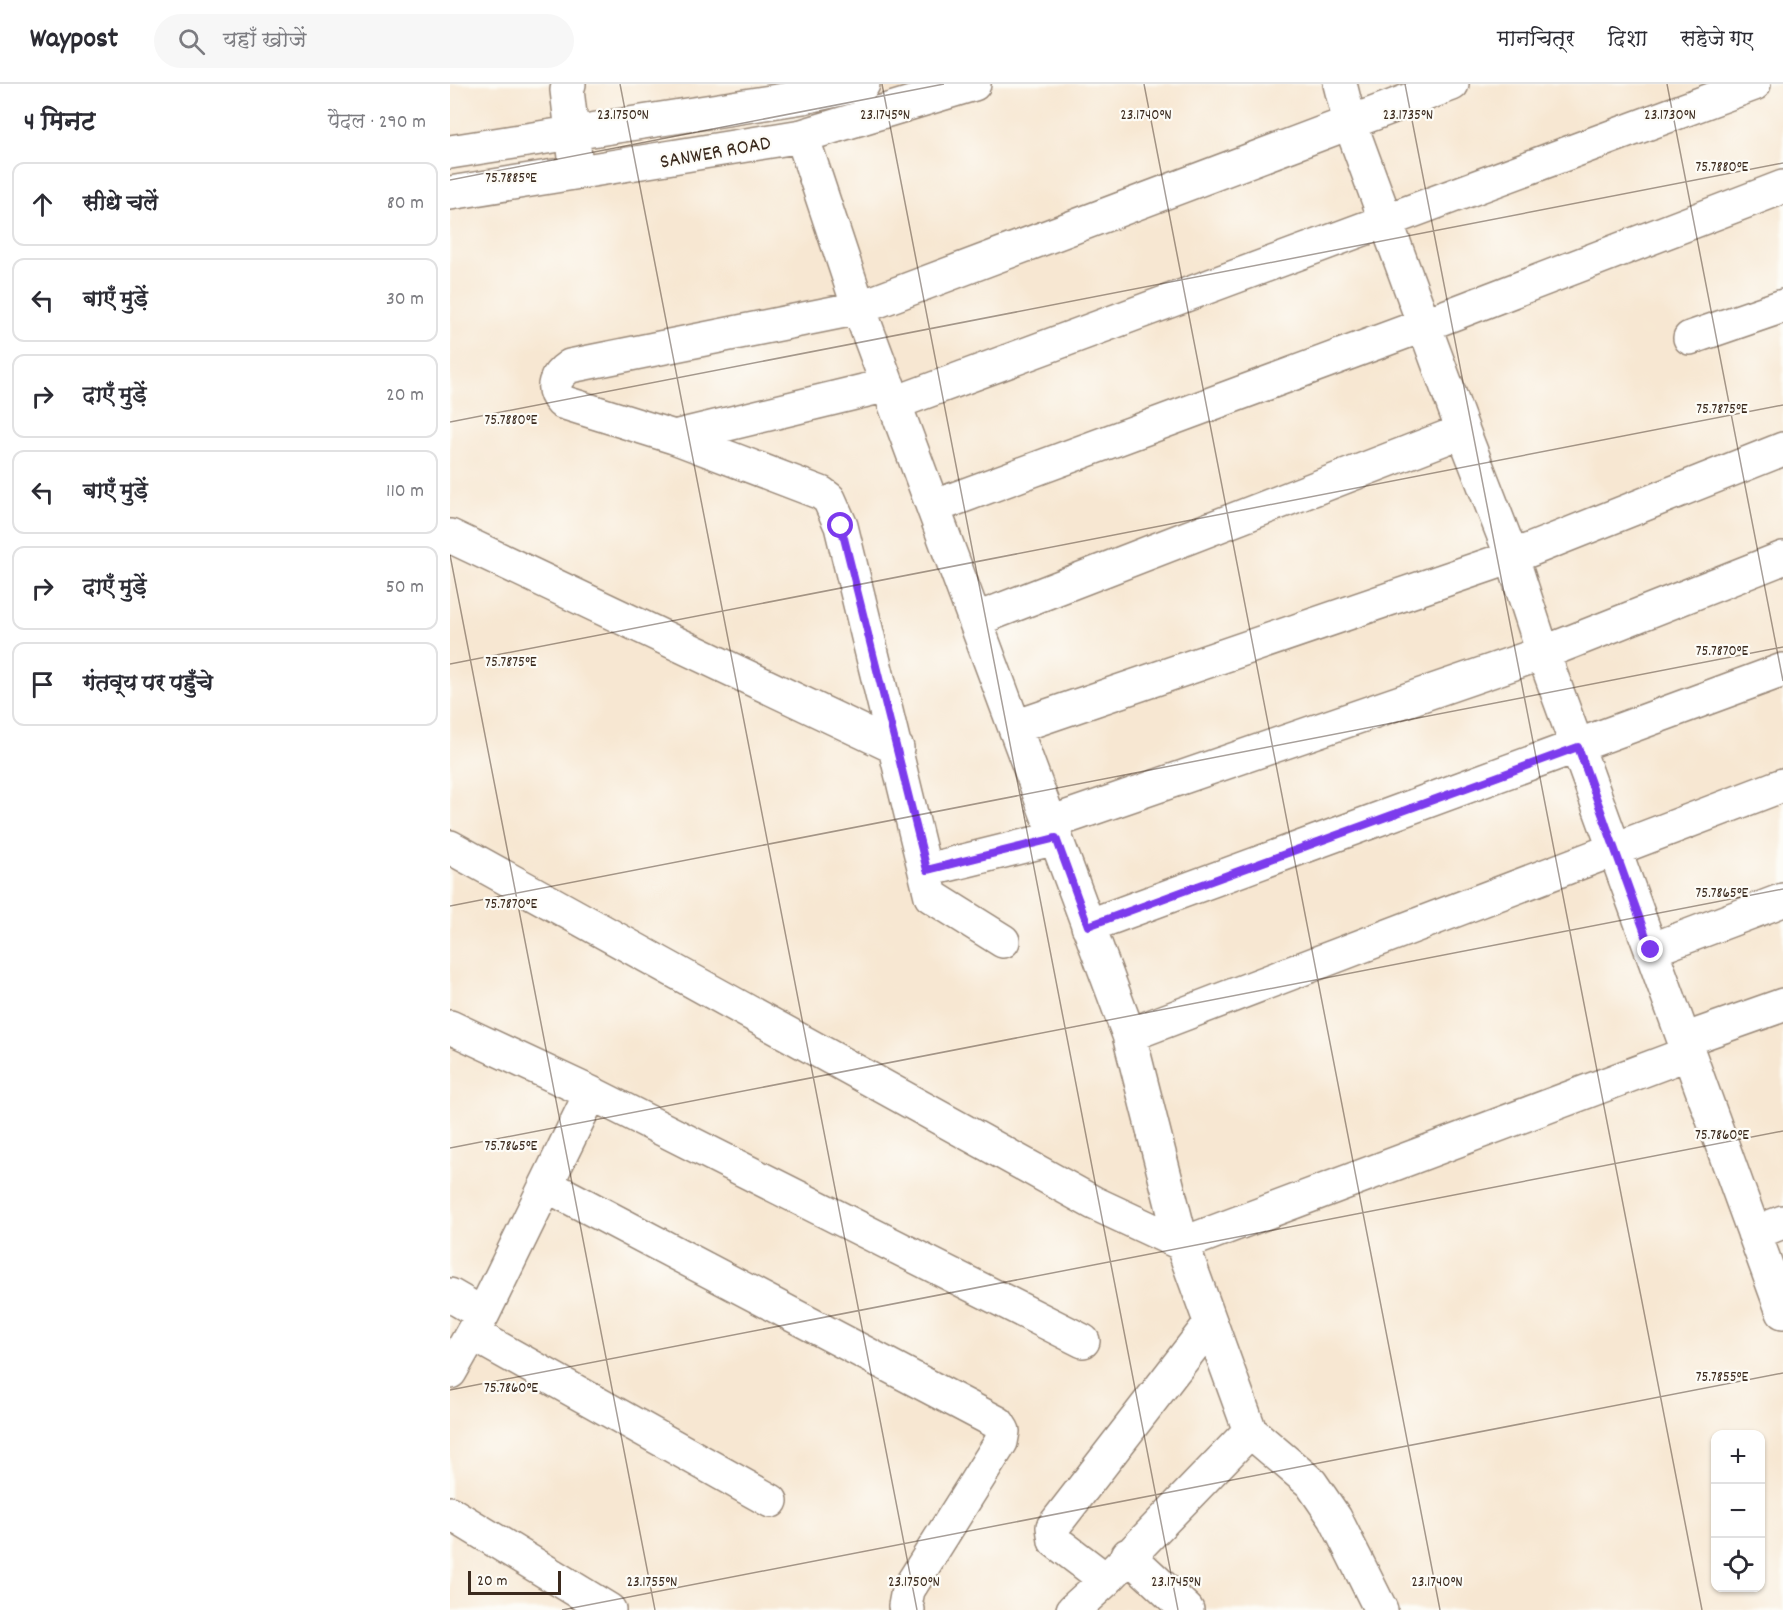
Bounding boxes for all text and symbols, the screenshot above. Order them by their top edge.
search box [154,14,574,68]
text: Waypost [30,21,118,61]
icon: search [175,25,208,58]
text: यहाँ खोजें [223,26,306,57]
text: मानचित्र [1497,26,1574,56]
text: दिशा [1607,26,1647,56]
text: सहेजे गए [1680,26,1753,56]
text: 4 मिनट [24,105,95,142]
text: 23.1750°N [597,105,649,127]
text: 23.1745°N [860,105,910,127]
text: 23.1740°N [1120,105,1172,127]
text: 23.1735°N [1383,105,1433,127]
text: 23.1730°N [1644,105,1696,127]
text: पैदल · 290 m [328,109,426,137]
street label: SANWER ROAD [658,129,774,178]
text: 75.7880°E [1696,157,1749,179]
text: 75.7885°E [485,168,537,190]
icon: ahead [26,188,59,221]
text: सीधे चलें [83,189,158,220]
text: 80 m [387,190,424,218]
icon: left [26,284,59,317]
text: बाएँ मुड़ें [83,285,148,316]
text: 30 m [386,286,424,314]
icon: right [26,380,59,413]
text: दाएँ मुड़ें [83,381,147,412]
text: 20 m [386,382,424,410]
text: 75.7875°E [1696,399,1748,421]
text: 75.7880°E [485,410,538,432]
icon: left [26,476,59,509]
text: बाएँ मुड़ें [83,477,148,508]
text: 110 m [386,478,424,506]
route start [827,512,853,538]
icon: right [26,572,59,605]
text: दाएँ मुड़ें [83,573,147,604]
text: 50 m [386,574,424,602]
text: 75.7870°E [1696,641,1748,663]
text: 75.7875°E [485,652,537,674]
icon: arrive [26,668,59,701]
text: गंतव्य पर पहुँचे [83,669,213,700]
text: 75.7865°E [1696,883,1749,905]
text: 75.7870°E [485,894,537,916]
route end [1637,936,1663,962]
text: 75.7860°E [1695,1125,1749,1147]
text: 75.7865°E [485,1136,538,1158]
text: 75.7855°E [1696,1367,1748,1389]
text: 75.7860°E [484,1378,538,1400]
map controls [1711,1430,1765,1592]
button: + [1711,1430,1765,1484]
button: − [1711,1484,1765,1538]
button: locate [1711,1538,1765,1592]
scale bar [468,1568,561,1596]
text: 20 m [477,1570,507,1593]
text: 23.1755°N [627,1572,677,1594]
text: 23.1750°N [888,1572,940,1594]
text: 23.1745°N [1151,1572,1201,1594]
text: 23.1740°N [1411,1572,1463,1594]

